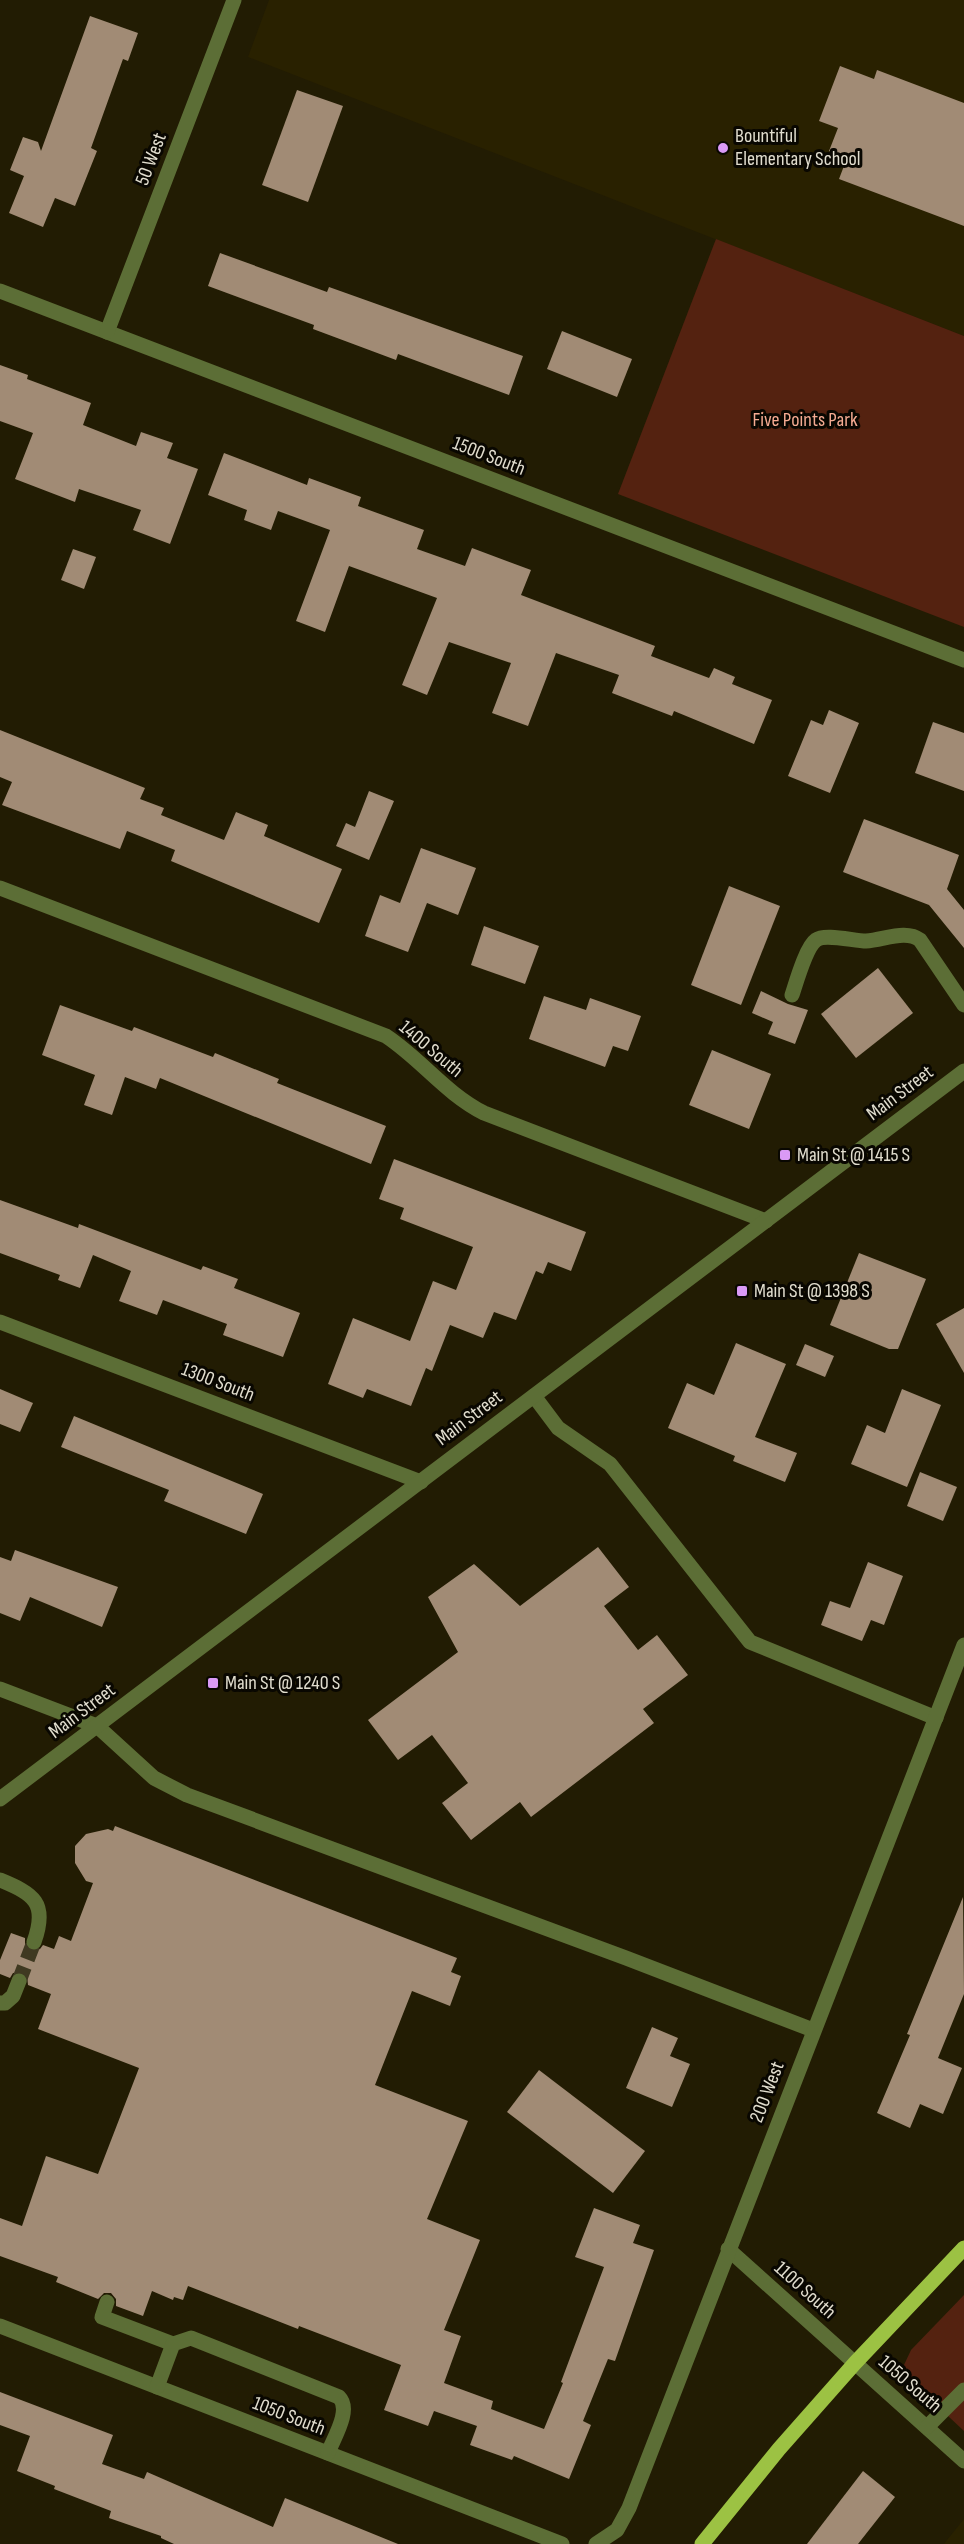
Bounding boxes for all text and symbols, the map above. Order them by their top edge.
place label: Bountiful Elementary School [735,124,861,171]
street label: 50 West [130,129,172,189]
marker: Bountiful Elementary School [716,141,730,155]
park label: Five Points Park [752,408,858,432]
street label: 1500 South [449,431,529,481]
street label: 1400 South [394,1015,468,1083]
street label: Main Street [862,1060,938,1126]
place label: Main St @ 1415 S [797,1143,910,1167]
marker: Main St @ 1415 S [778,1148,792,1162]
place label: Main St @ 1398 S [754,1279,870,1303]
marker: Main St @ 1398 S [735,1284,749,1298]
street label: 1300 South [178,1357,258,1407]
street label: Main Street [431,1385,507,1451]
place label: Main St @ 1240 S [225,1671,340,1695]
marker: Main St @ 1240 S [206,1676,220,1690]
street label: Main Street [44,1678,120,1744]
street label: 200 West [744,2058,790,2126]
street label: 1100 South [769,2256,841,2324]
street label: 1050 South [873,2350,947,2418]
street label: 1050 South [249,2391,329,2441]

